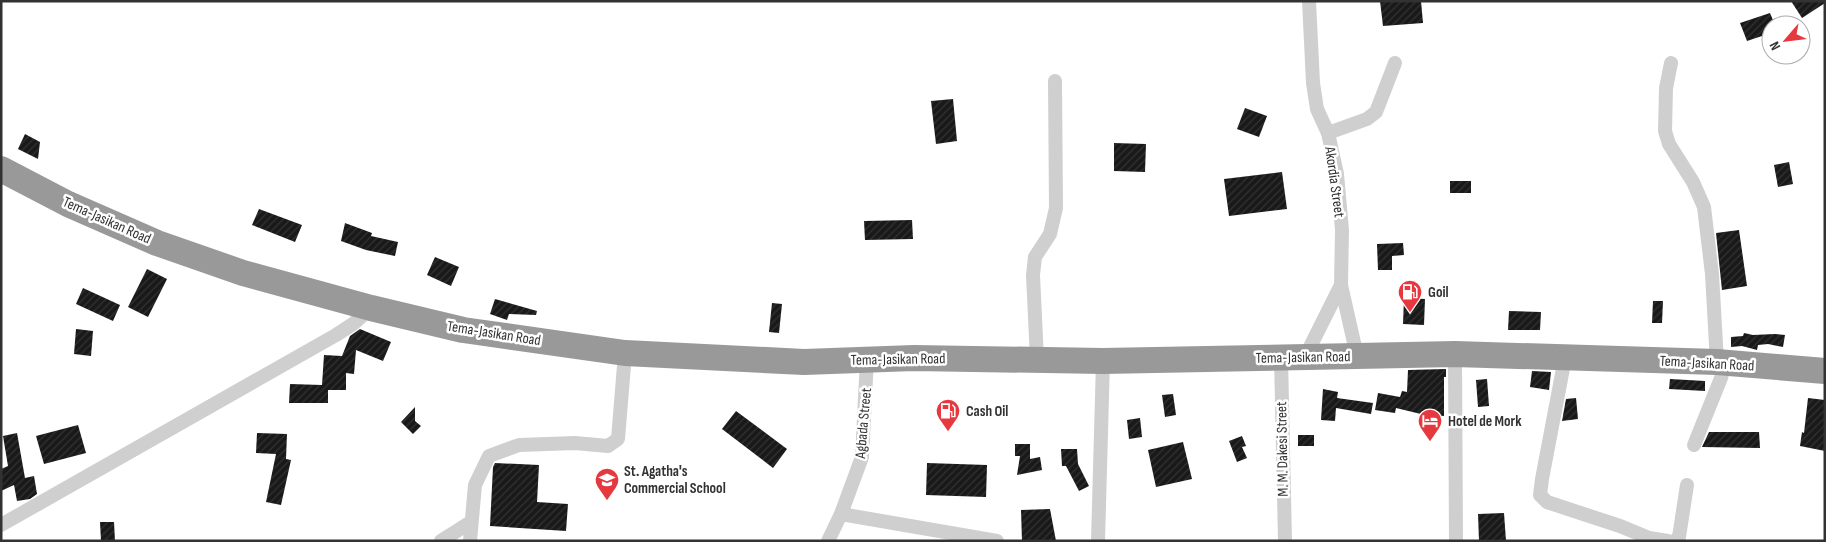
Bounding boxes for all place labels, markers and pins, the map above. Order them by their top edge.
fuel station icon: Goil [1397,279,1423,313]
place label: Goil [1428,283,1449,302]
fuel station icon: Cash Oil [935,398,961,432]
place label: Cash Oil [966,402,1008,421]
hotel icon: Hotel de Mork [1417,408,1443,442]
place label: Hotel de Mork [1448,412,1522,431]
place label: St. Agatha's Commercial School [624,462,726,498]
school or university icon: St. Agatha's Commercial School [594,467,620,501]

